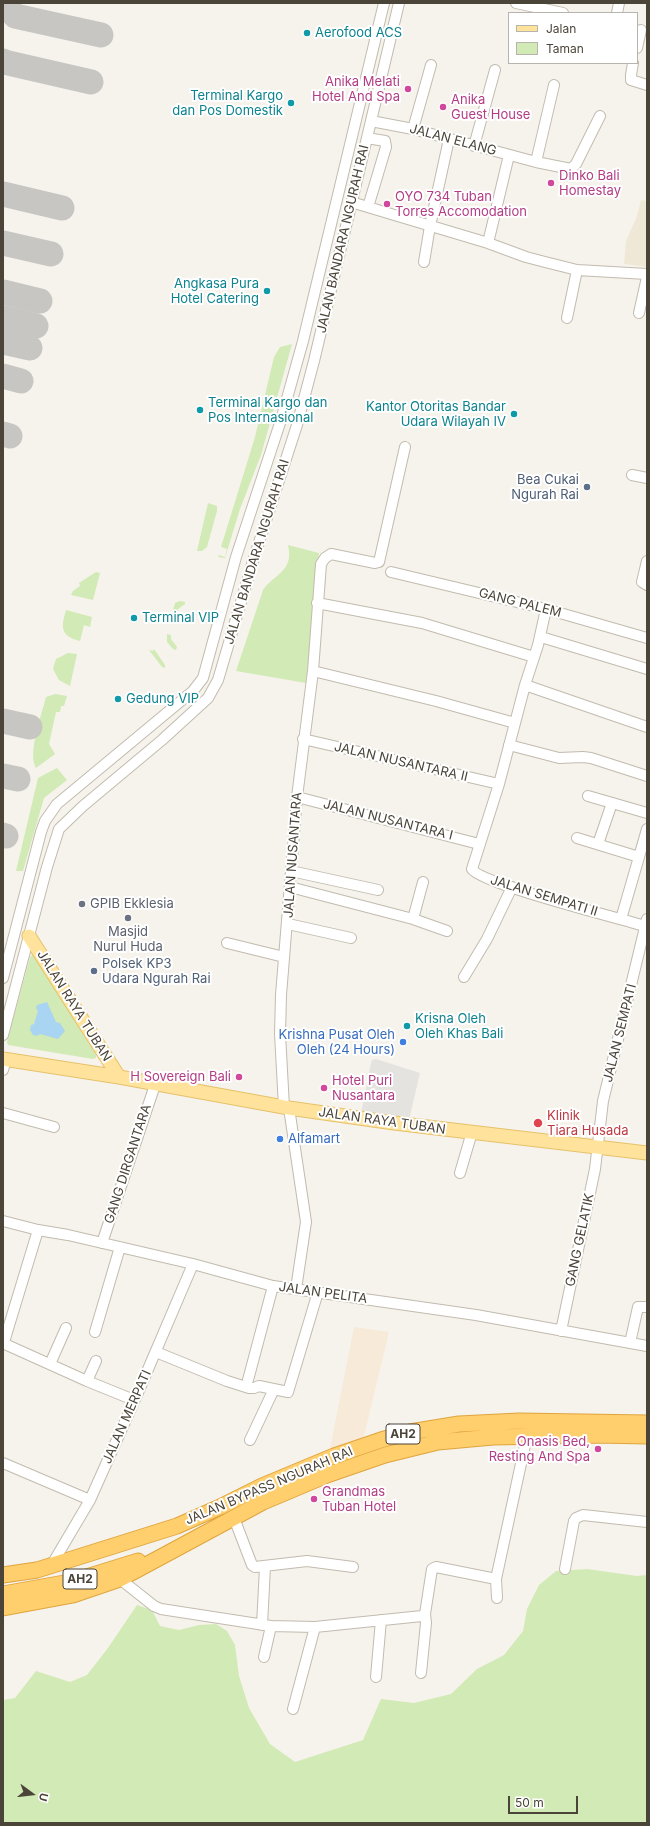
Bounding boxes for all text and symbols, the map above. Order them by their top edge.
legend [508,12,638,64]
text: Jalan [546,21,576,36]
place label: Aerofood ACS [315,25,402,41]
marker: Aerofood ACS [302,28,312,38]
text: Taman [546,41,584,56]
place label: Anika Melati Hotel And Spa [312,74,400,105]
marker: Anika Melati Hotel And Spa [403,84,413,94]
place label: Terminal Kargo dan Pos Domestik [172,88,283,119]
place label: Anika Guest House [451,92,530,123]
marker: Terminal Kargo dan Pos Domestik [286,98,296,108]
marker: Anika Guest House [438,102,448,112]
street label: JALAN ELANG [408,121,498,159]
street label: JALAN BANDARA NGURAH RAI [314,143,372,335]
place label: Dinko Bali Homestay [559,168,621,199]
marker: Dinko Bali Homestay [546,178,556,188]
place label: OYO 734 Tuban Torres Accomodation [395,189,527,220]
marker: OYO 734 Tuban Torres Accomodation [382,199,392,209]
place label: Angkasa Pura Hotel Catering [171,276,259,307]
marker: Angkasa Pura Hotel Catering [262,286,272,296]
place label: Terminal Kargo dan Pos Internasional [208,395,327,426]
place label: Kantor Otoritas Bandar Udara Wilayah IV [366,399,506,430]
marker: Terminal Kargo dan Pos Internasional [195,405,205,415]
marker: Kantor Otoritas Bandar Udara Wilayah IV [509,409,519,419]
street label: JALAN BANDARA NGURAH RAI [221,458,293,646]
place label: Bea Cukai Ngurah Rai [511,472,579,503]
marker: Bea Cukai Ngurah Rai [582,482,592,492]
street label: GANG PALEM [477,585,563,621]
place label: Terminal VIP [142,610,219,626]
marker: Terminal VIP [129,613,139,623]
place label: Gedung VIP [126,691,199,707]
marker: Gedung VIP [113,694,123,704]
street label: JALAN NUSANTARA II [333,739,469,785]
street label: JALAN NUSANTARA [281,792,305,918]
street label: JALAN NUSANTARA I [321,796,455,844]
street label: JALAN SEMPATI II [488,872,600,920]
place label: GPIB Ekklesia [90,896,174,912]
marker: GPIB Ekklesia [77,899,87,909]
marker: Masjid Nurul Huda [123,913,133,923]
place label: Masjid Nurul Huda [93,924,163,955]
street label: JALAN RAYA TUBAN [33,948,115,1064]
place label: Polsek KP3 Udara Ngurah Rai [102,956,211,987]
marker: Polsek KP3 Udara Ngurah Rai [89,966,99,976]
street label: JALAN SEMPATI [600,982,640,1084]
place label: Krisna Oleh Oleh Khas Bali [415,1011,503,1042]
marker: Krisna Oleh Oleh Khas Bali [402,1021,412,1031]
place label: Krishna Pusat Oleh Oleh (24 Hours) [278,1027,395,1058]
marker: Krishna Pusat Oleh Oleh (24 Hours) [398,1037,408,1047]
place label: H Sovereign Bali [130,1069,231,1085]
marker: H Sovereign Bali [234,1072,244,1082]
place label: Hotel Puri Nusantara [332,1073,395,1104]
marker: Hotel Puri Nusantara [319,1083,329,1093]
street label: GANG DIRGANTARA [101,1102,155,1226]
street label: JALAN RAYA TUBAN [317,1104,447,1138]
place label: Klinik Tiara Husada [547,1108,628,1139]
marker: Klinik Tiara Husada [532,1117,544,1129]
place label: Alfamart [288,1131,340,1147]
marker: Alfamart [275,1134,285,1144]
street label: GANG GELATIK [563,1192,597,1288]
street label: JALAN PELITA [278,1279,368,1307]
street label: JALAN MERPATI [99,1368,155,1466]
road number: AH2 [386,1424,420,1444]
place label: Onasis Bed, Resting And Spa [489,1434,590,1465]
street label: JALAN BYPASS NGURAH RAI [183,1444,355,1528]
marker: Onasis Bed, Resting And Spa [593,1444,603,1454]
place label: Grandmas Tuban Hotel [322,1484,396,1515]
marker: Grandmas Tuban Hotel [309,1494,319,1504]
road number: AH2 [63,1569,97,1589]
north arrow [12,1774,52,1814]
scale bar [510,1788,580,1814]
text: U [36,1791,51,1803]
text: 50 m [515,1795,544,1810]

